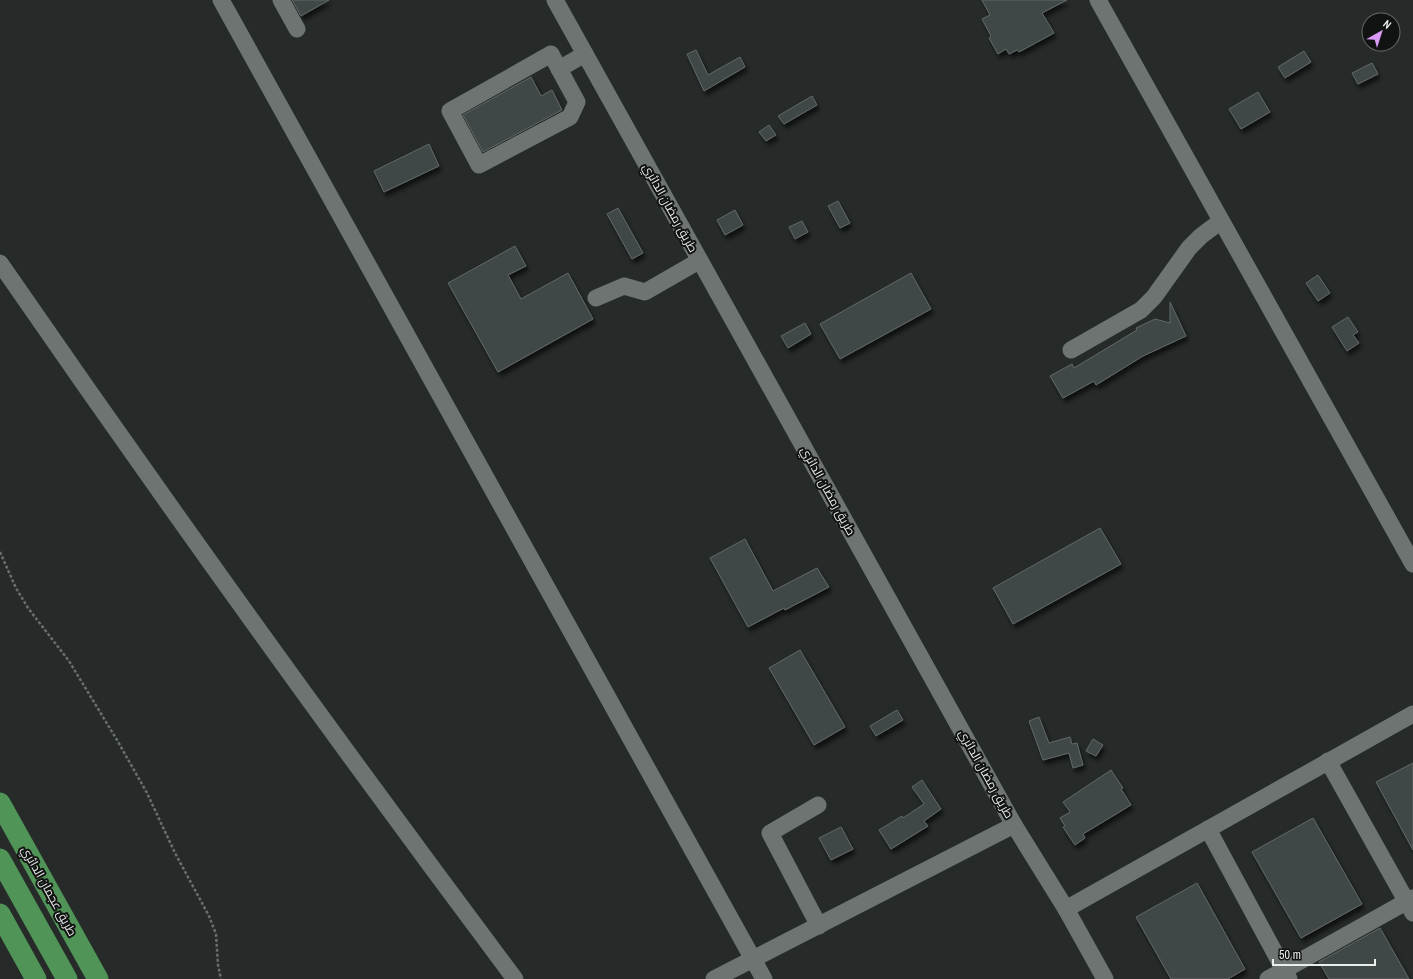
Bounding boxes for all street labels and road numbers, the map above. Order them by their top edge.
street label: طريق رمضان الدائري [637,161,701,256]
street label: طريق رمضان الدائري [795,444,859,539]
street label: طريق رمضان الدائري [953,727,1017,822]
street label: طريق عجمان الدائري [16,843,80,940]

